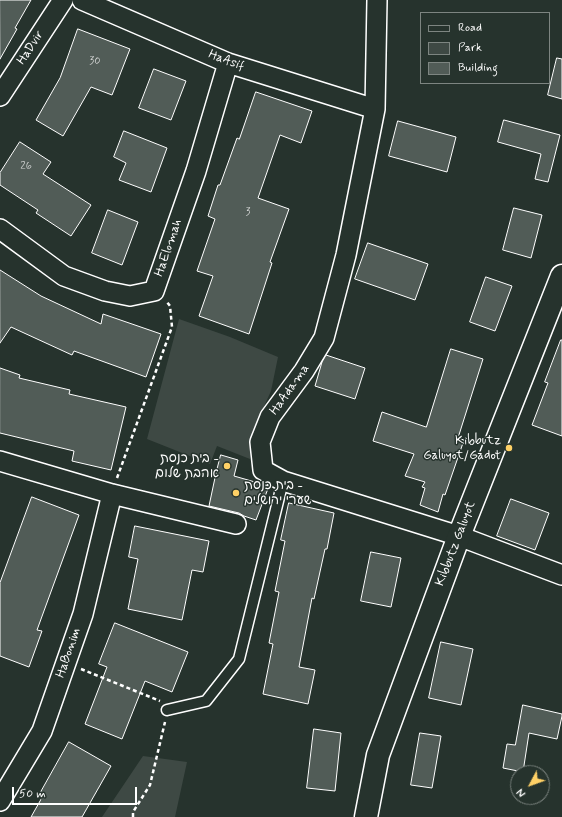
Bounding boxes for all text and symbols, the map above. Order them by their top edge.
legend [420,12,550,84]
text: Road [458,20,482,36]
street label: HaDvir [14,28,48,68]
text: Park [458,40,482,56]
street label: HaAsif [206,47,246,75]
house number: 30 [89,55,101,69]
text: Building [458,60,498,76]
house number: 26 [20,160,32,174]
house number: 3 [246,206,250,220]
street label: HaElomah [152,217,186,279]
street label: HaAdama [267,362,313,418]
place label: Kibbutz Galuyot/Gadot [423,433,501,464]
marker: Kibbutz Galuyot/Gadot [504,443,514,453]
place label: בית כנסת - אהבת שלום [155,451,219,482]
marker: בית כנסת - אהבת שלום [222,461,232,471]
place label: בית כנסת - שערי ירושלים [244,478,311,509]
marker: בית כנסת - שערי ירושלים [231,488,241,498]
street label: Kibbutz Galuyot [433,499,479,589]
street label: HaBonim [53,626,85,680]
north arrow [510,765,550,805]
scale bar [14,779,139,805]
text: N [514,785,529,800]
text: 50 m [19,786,46,802]

